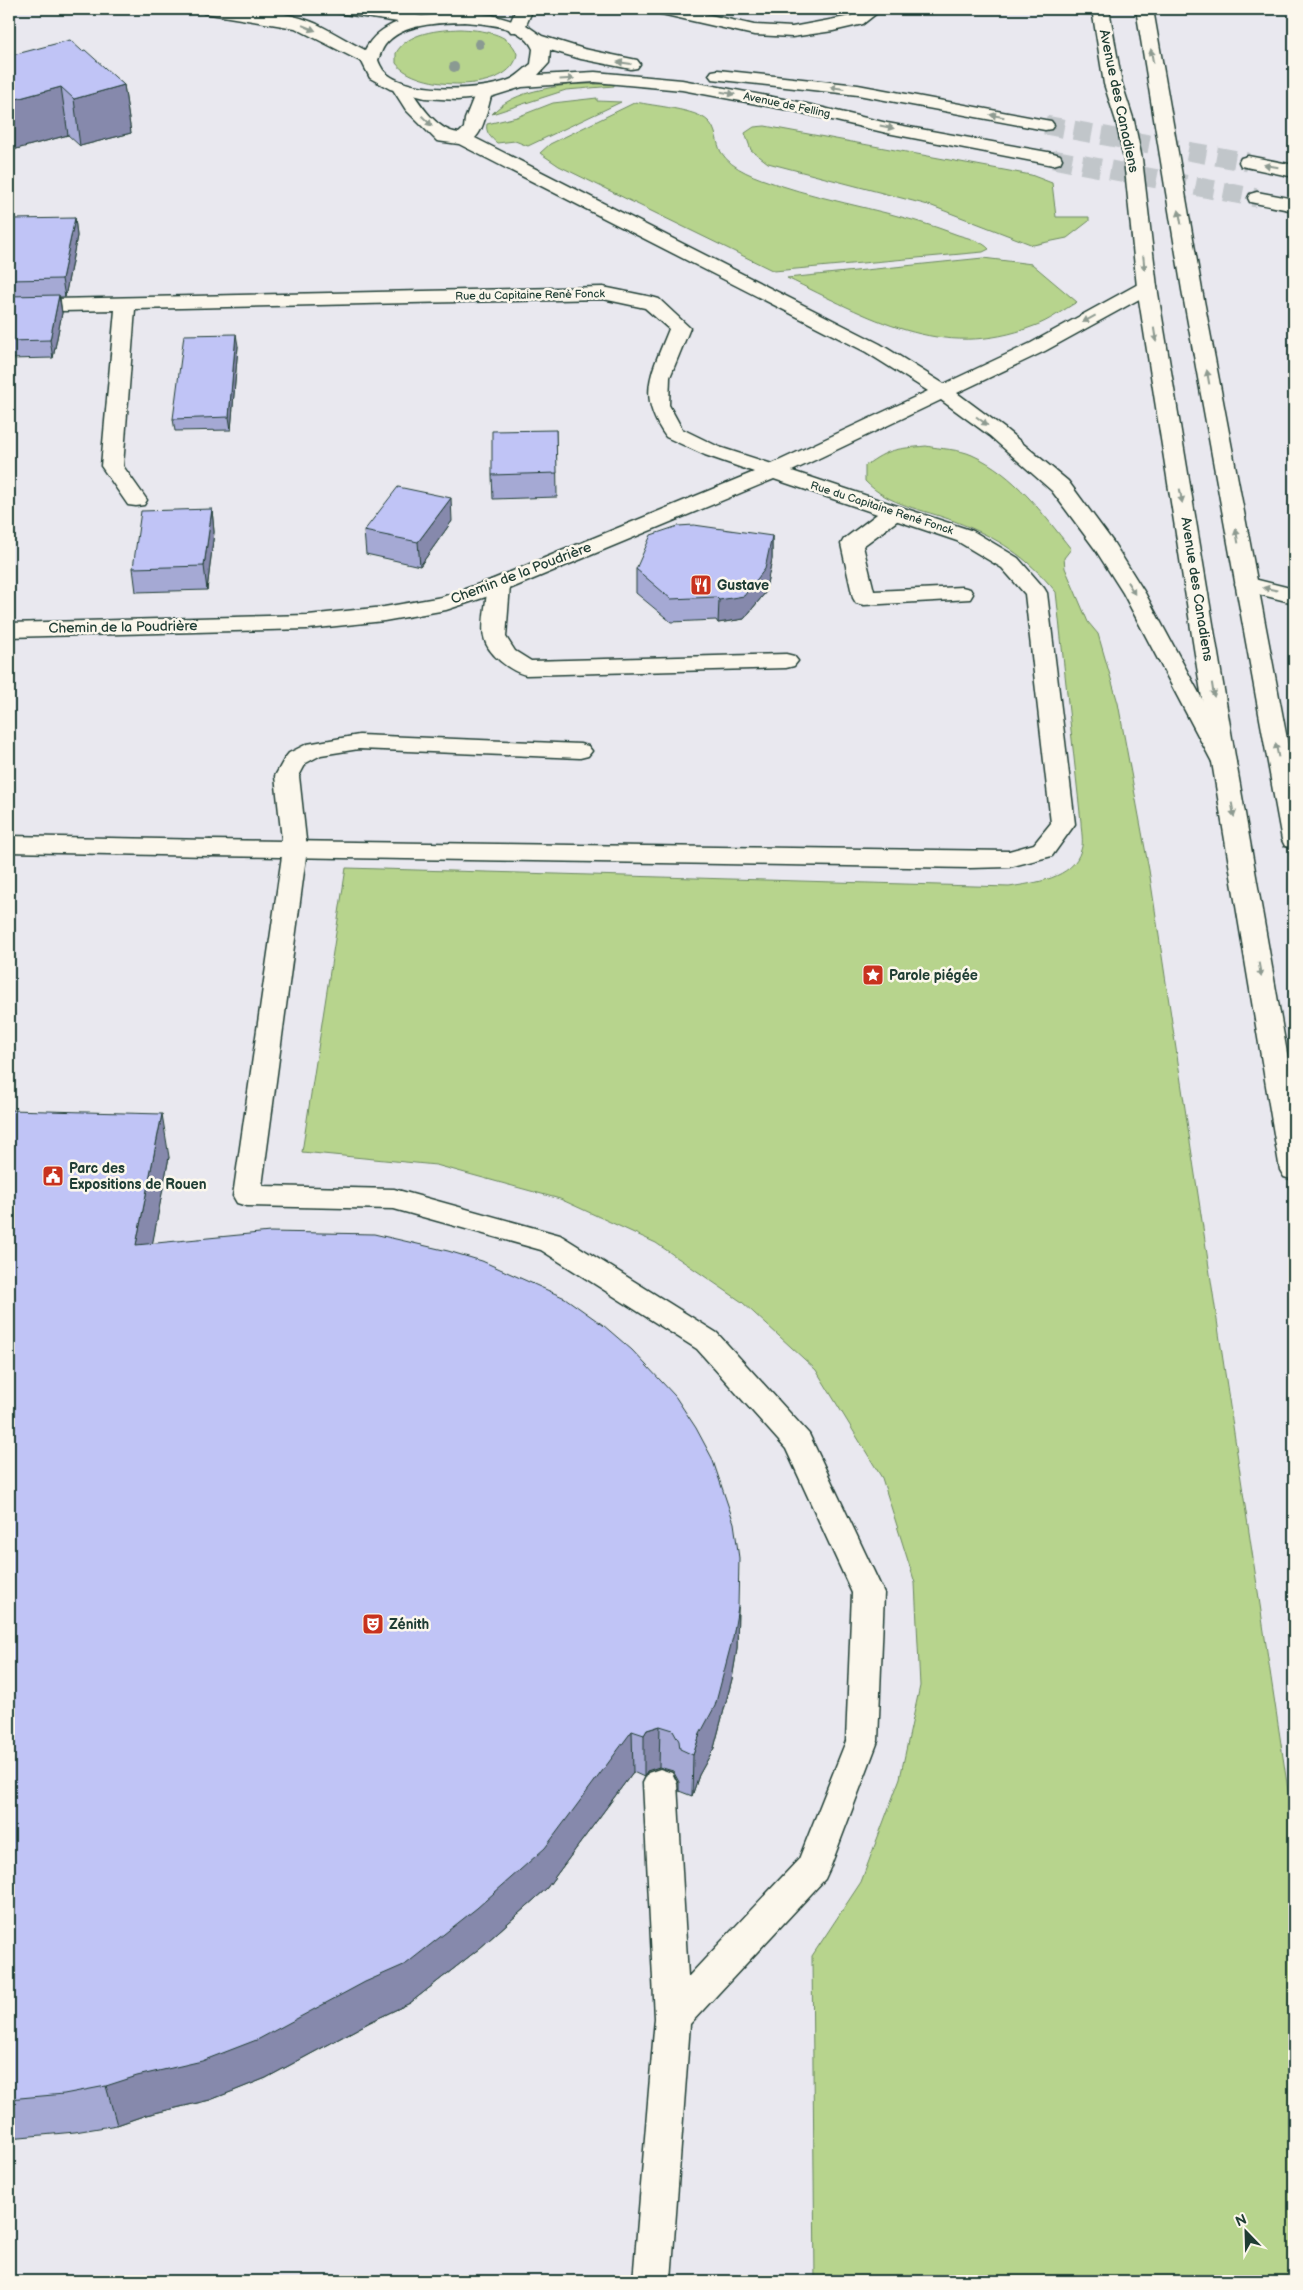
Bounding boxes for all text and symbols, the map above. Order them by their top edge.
one-way arrow [302,24,316,32]
street label: Avenue des Canadiens [1096,28,1142,174]
one-way arrow [1148,48,1156,64]
one-way arrow [615,59,631,67]
one-way arrow [559,75,575,83]
one-way arrow [829,84,845,92]
street label: Avenue de Felling [742,89,832,121]
one-way arrow [720,90,736,98]
one-way arrow [989,111,1005,119]
one-way arrow [421,115,433,127]
one-way arrow [879,124,895,132]
one-way arrow [1263,162,1279,170]
one-way arrow [1175,208,1183,224]
one-way arrow [1140,255,1148,271]
street label: Rue du Capitaine René Fonck [455,287,605,303]
one-way arrow [1082,315,1096,323]
one-way arrow [1151,328,1159,344]
one-way arrow [1204,369,1212,384]
one-way arrow [975,416,988,427]
street label: Rue du Capitaine René Fonck [809,479,956,537]
one-way arrow [1178,488,1186,504]
street label: Avenue des Canadiens [1177,516,1217,662]
one-way arrow [1233,528,1241,544]
street label: Chemin de la Poudrière [448,538,594,608]
restaurant icon: Gustave [689,573,713,597]
place label: Gustave [717,577,769,594]
one-way arrow [1126,582,1135,595]
one-way arrow [1263,585,1278,593]
street label: Chemin de la Poudrière [48,617,198,637]
one-way arrow [1210,683,1218,699]
one-way arrow [1273,742,1281,758]
one-way arrow [1229,803,1237,819]
place icon: Parole piégée [861,963,885,987]
one-way arrow [1257,963,1265,979]
place label: Parole piégée [889,967,978,984]
place label: Parc des Expositions de Rouen [69,1160,207,1193]
public building icon: Parc des Expositions de Rouen [41,1164,65,1188]
theatre icon: Zénith [361,1612,385,1636]
place label: Zénith [389,1616,429,1633]
north arrow [1220,2208,1270,2258]
text: N [1233,2211,1249,2230]

